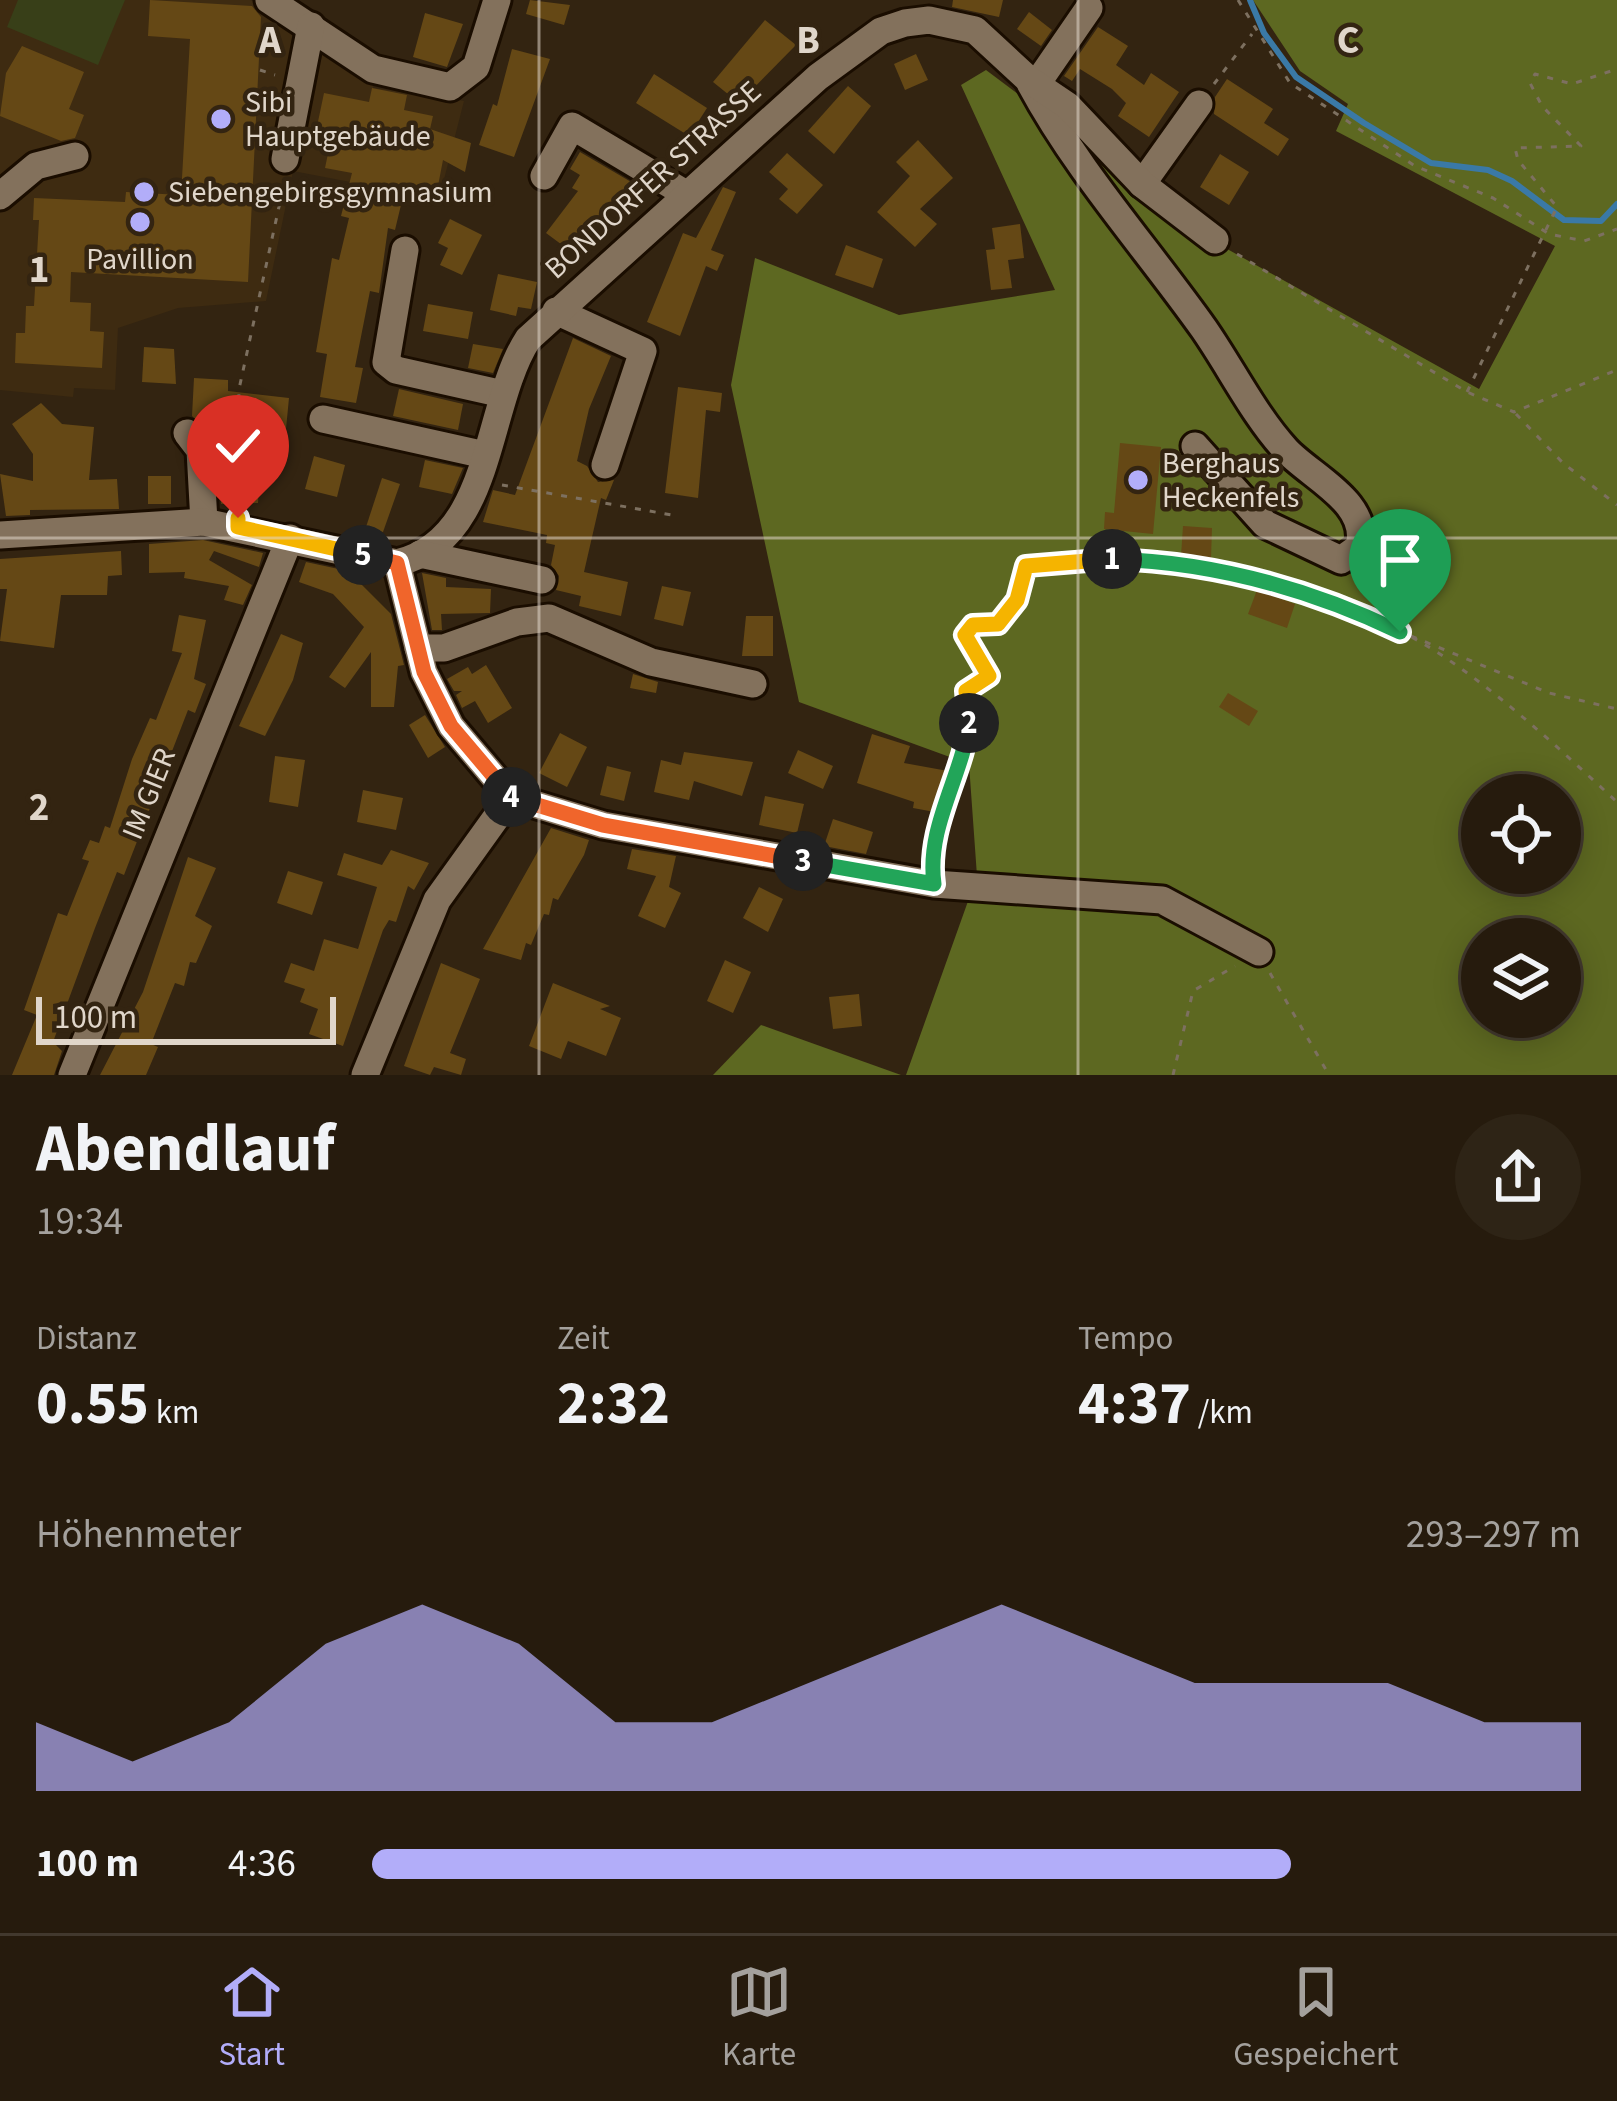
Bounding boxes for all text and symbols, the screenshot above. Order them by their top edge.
text: A [258,13,282,69]
text: B [796,13,820,69]
text: C [1337,13,1359,69]
street label: BONDORFER STRASSE [535,71,771,289]
place label: Sibi Hauptgebäude [245,81,431,158]
marker: Sibi Hauptgebäude [208,106,234,132]
place label: Siebengebirgsgymnasium [168,171,493,214]
marker: Siebengebirgsgymnasium [131,179,157,205]
marker: Pavillion [127,209,153,235]
place label: Pavillion [86,238,194,281]
text: 1 [29,242,49,298]
pin [187,395,289,518]
icon: check [205,413,271,479]
place label: Berghaus Heckenfels [1162,442,1299,519]
marker: Berghaus Heckenfels [1125,467,1151,493]
pin [1349,509,1451,632]
pin: 5 [333,525,393,585]
icon: arrive [1367,527,1433,593]
pin: 1 [1082,529,1142,589]
text: 5 [354,531,372,578]
text: 1 [1103,535,1121,582]
pin: 2 [939,693,999,753]
text: 2 [960,699,978,746]
street label: IM GIER [111,742,187,846]
pin: 4 [481,767,541,827]
text: 4 [502,773,520,820]
map controls [1461,774,1581,1038]
button: locate [1461,774,1581,894]
text: 2 [29,780,49,836]
pin: 3 [773,831,833,891]
text: 3 [794,837,812,884]
button: layers [1461,918,1581,1038]
scale bar [36,991,336,1044]
text: 100 m [54,994,137,1041]
text: Abendlauf [36,1102,335,1196]
button: share [1455,1114,1581,1240]
text: 19:34 [36,1194,123,1250]
text: Distanz [36,1315,137,1362]
text: Zeit [557,1315,610,1362]
text: Tempo [1078,1315,1173,1362]
text: 0.55 [36,1362,149,1447]
text: 2:32 [557,1362,670,1447]
text: 4:37 [1078,1362,1191,1447]
text: km [149,1389,199,1436]
text: /km [1191,1389,1253,1436]
text: Höhenmeter [36,1507,241,1563]
text: 293–297 m [1406,1507,1581,1563]
text: 100 m [36,1836,139,1892]
text: 4:36 [228,1836,296,1892]
tab: Start [218,1959,285,2078]
tab: Karte [722,1959,796,2078]
tab: Gespeichert [1233,1959,1399,2078]

